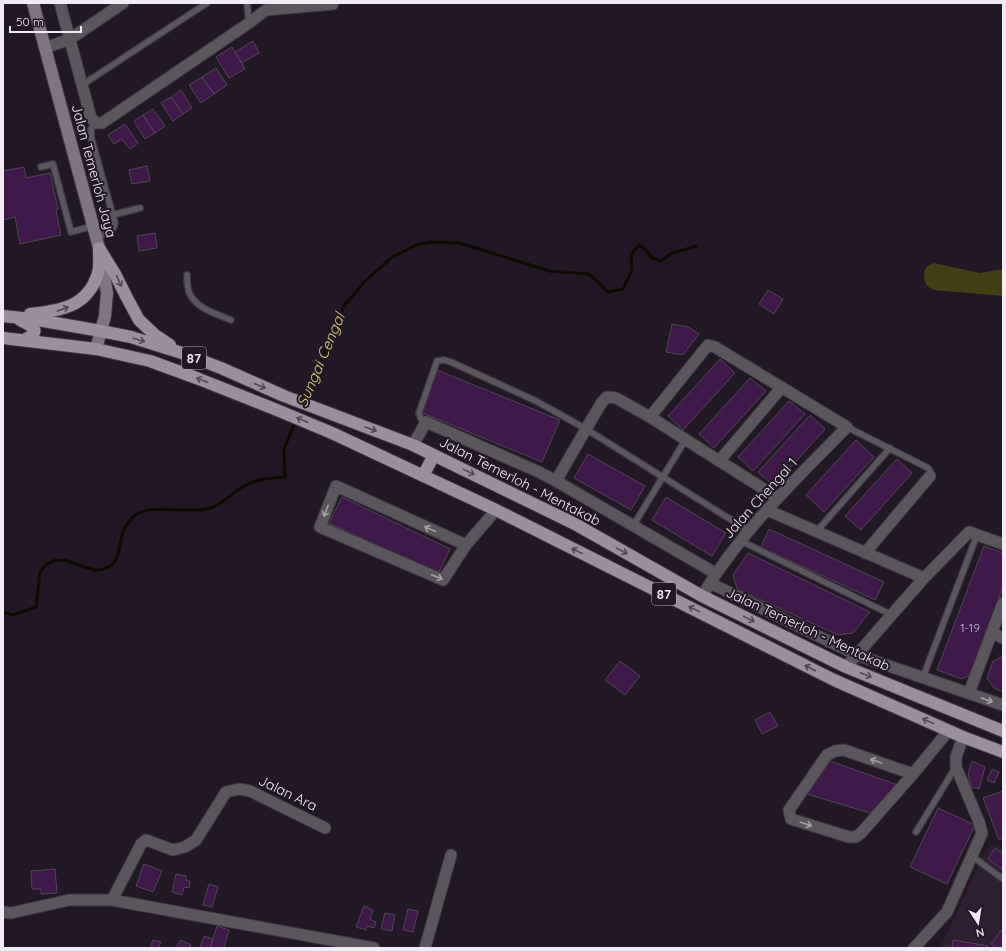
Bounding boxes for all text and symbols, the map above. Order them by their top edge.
scale bar [10,8,81,34]
text: 50 m [16,14,44,29]
street label: Jalan Temerloh Jaya [68,102,120,240]
one-way arrow [116,275,123,287]
one-way arrow [57,304,69,312]
water label: Sungai Cengal [292,309,349,410]
one-way arrow [132,337,145,344]
road number: 87 [182,347,206,369]
one-way arrow [197,375,209,383]
one-way arrow [254,382,266,390]
one-way arrow [297,416,309,424]
one-way arrow [364,426,376,434]
street label: Jalan Temerloh - Mentakab [436,432,604,530]
street label: Jalan Chengal 1 [719,454,801,542]
one-way arrow [463,469,475,476]
one-way arrow [322,505,330,517]
one-way arrow [425,525,437,532]
one-way arrow [572,547,584,554]
one-way arrow [616,547,628,555]
one-way arrow [431,574,444,581]
road number: 87 [652,583,676,605]
street label: Jalan Temerloh - Mentakab [723,583,893,675]
one-way arrow [688,605,700,612]
one-way arrow [743,616,755,623]
house number: 1-19 [960,620,980,635]
one-way arrow [804,663,816,671]
one-way arrow [860,672,872,679]
one-way arrow [980,696,992,704]
one-way arrow [923,717,935,724]
one-way arrow [871,757,883,765]
street label: Jalan Ara [256,771,320,815]
one-way arrow [800,820,812,828]
north arrow [958,903,998,943]
text: N [975,925,985,940]

